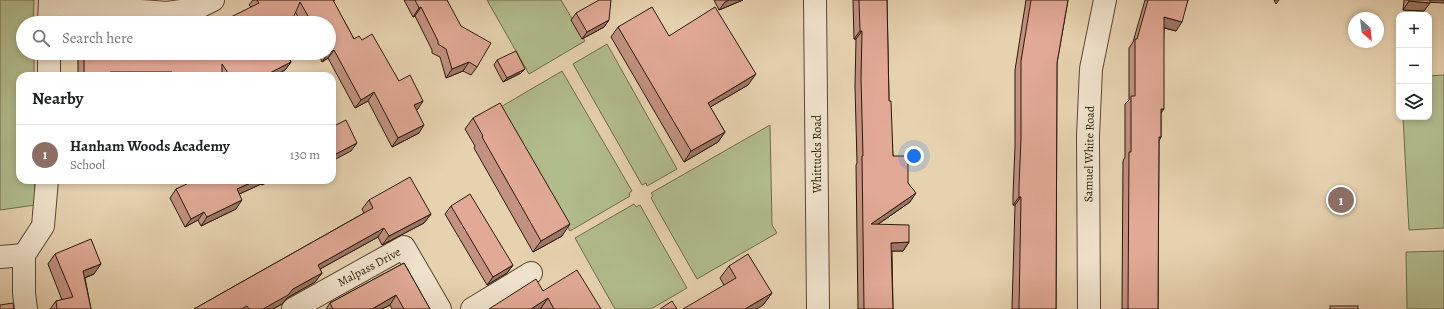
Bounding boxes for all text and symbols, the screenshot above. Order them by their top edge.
north arrow [1348,12,1384,48]
map controls [1396,12,1432,120]
button: + [1396,12,1432,48]
search box [16,16,336,60]
icon: search [30,27,52,49]
text: Search here [62,28,133,48]
button: − [1396,48,1432,84]
button: layers [1396,84,1432,120]
text: Nearby [32,87,83,110]
street label: Samuel White Road [1080,105,1098,202]
street label: Whittucks Road [809,114,825,194]
text: Hanham Woods Academy [70,136,230,156]
text: 1 [43,146,47,163]
text: 130 m [290,146,320,163]
your location [904,146,924,166]
text: School [70,156,105,173]
pin: 1 [1328,185,1354,215]
street label: Malpass Drive [335,244,403,290]

